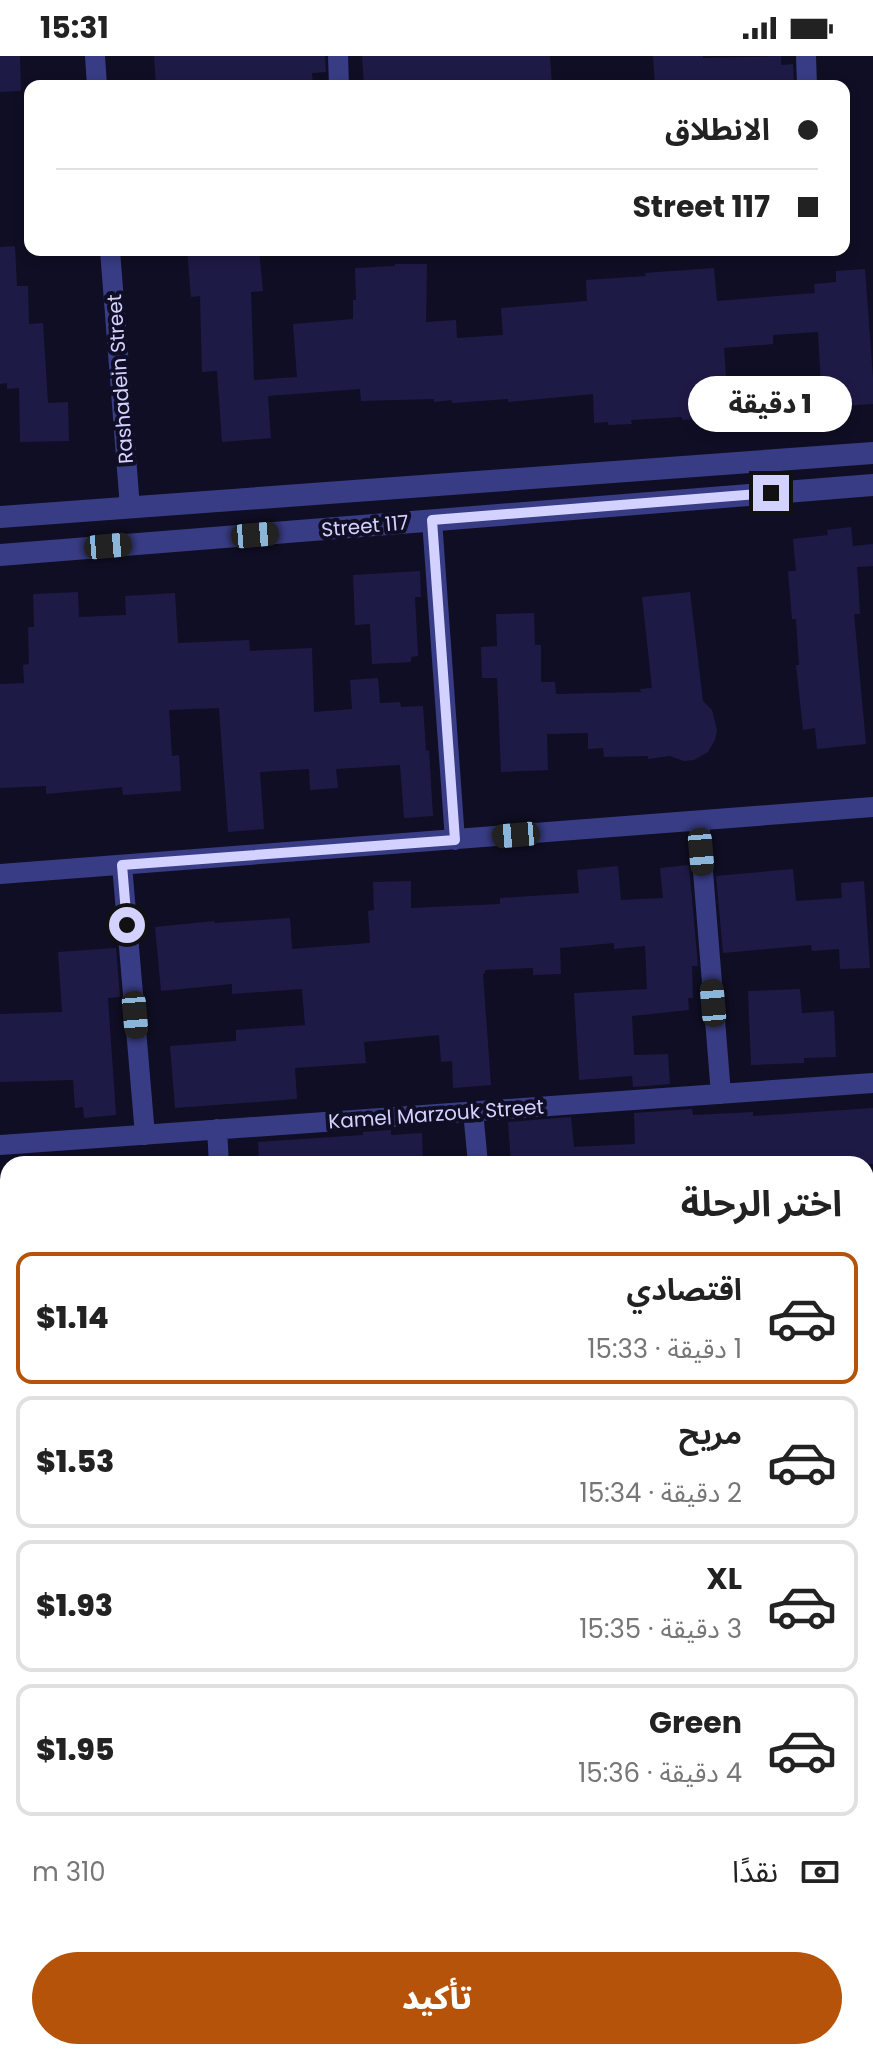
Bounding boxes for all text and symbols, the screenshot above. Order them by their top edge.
text: 15:31 [40,6,109,49]
text: الانطلاق [665,108,770,151]
text: Street 117 [632,185,770,228]
street label: Rashadein Street [100,293,140,465]
callout: 1 دقيقة [689,377,853,433]
text: 1 دقيقة [729,386,811,422]
route end [753,475,789,511]
street label: Street 117 [320,508,410,544]
car [230,521,280,549]
car [83,532,133,560]
car [491,821,541,849]
car [687,827,715,877]
route start [109,907,145,943]
car [699,978,727,1028]
car [121,990,149,1040]
street label: Kamel Marzouk Street [327,1093,545,1135]
text: اختر الرحلة [681,1178,842,1229]
text: اقتصادي [627,1268,742,1311]
icon: car [766,1282,838,1354]
text: $1.14 [36,1296,109,1339]
text: 1 دقيقة · 15:33 [587,1331,742,1367]
text: مريح [679,1412,742,1455]
icon: car [766,1426,838,1498]
text: $1.53 [36,1440,114,1483]
text: 2 دقيقة · 15:34 [580,1475,742,1511]
text: XL [706,1557,742,1600]
icon: car [766,1570,838,1642]
text: $1.93 [36,1584,113,1627]
text: 3 دقيقة · 15:35 [579,1611,742,1647]
text: Green [649,1701,742,1744]
icon: car [766,1714,838,1786]
text: $1.95 [36,1728,114,1771]
text: 4 دقيقة · 15:36 [578,1755,742,1791]
text: نقدًا [732,1850,778,1893]
icon: cash [798,1850,842,1894]
text: 310 m [32,1854,106,1890]
button: تأكيد [32,1952,842,2044]

